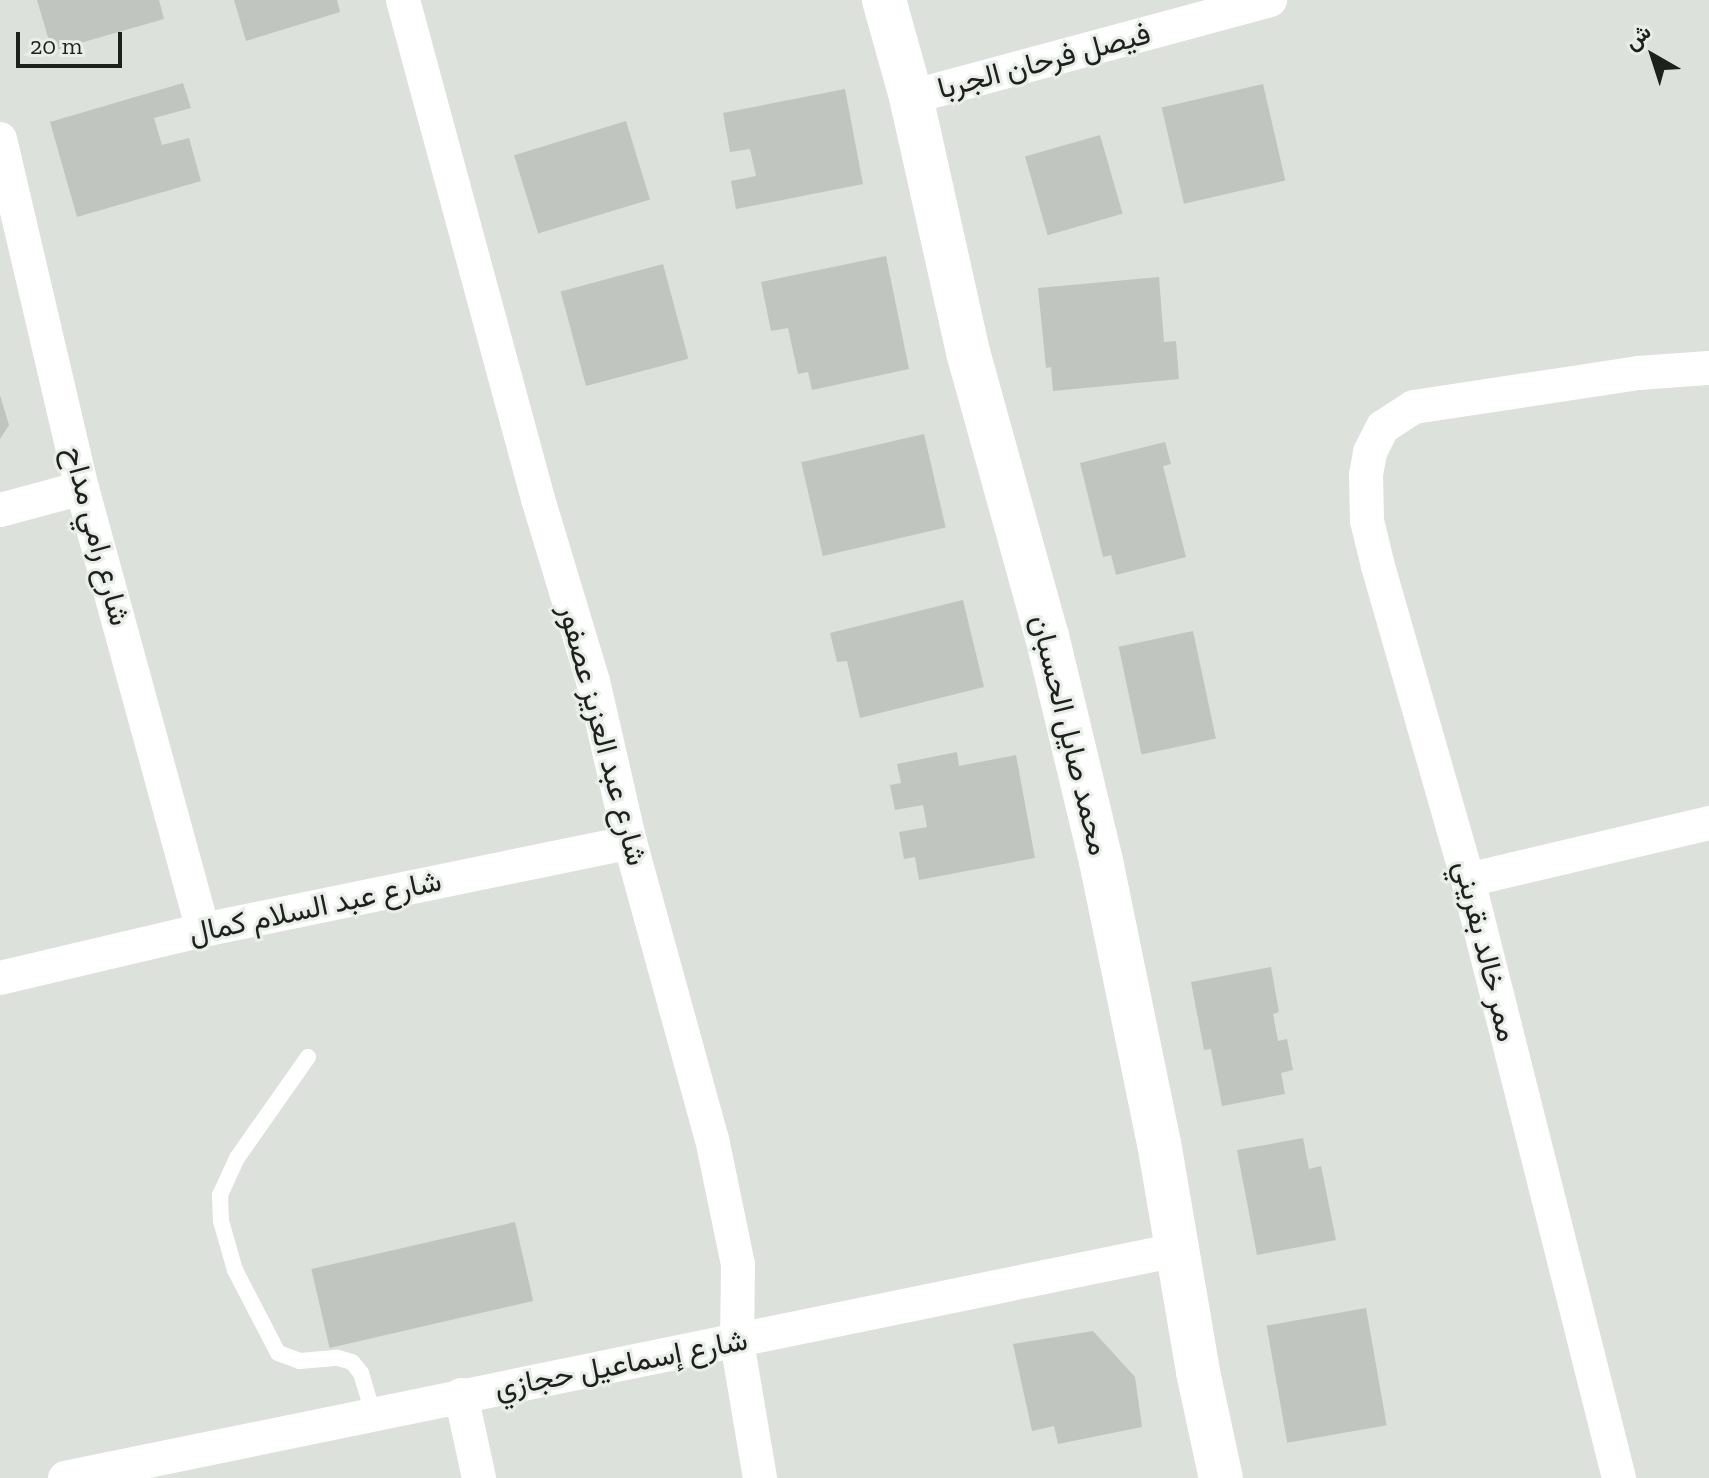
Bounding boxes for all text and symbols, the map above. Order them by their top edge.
street label: فيصل فرحان الجربا [934,15,1154,107]
scale bar [20,16,126,66]
north arrow [1613,16,1693,96]
text: ش [1619,18,1656,56]
text: 20 m [30,31,82,60]
street label: شارع رامي مداح [56,442,138,630]
street label: شارع عبد العزيز عصفور [551,600,655,870]
street label: محمد صايل الحسبان [1023,611,1117,859]
street label: ممر خالد بقريني [1446,857,1526,1045]
street label: شارع عبد السلام كمال [185,863,445,951]
street label: شارع إسماعيل حجازي [491,1322,751,1406]

